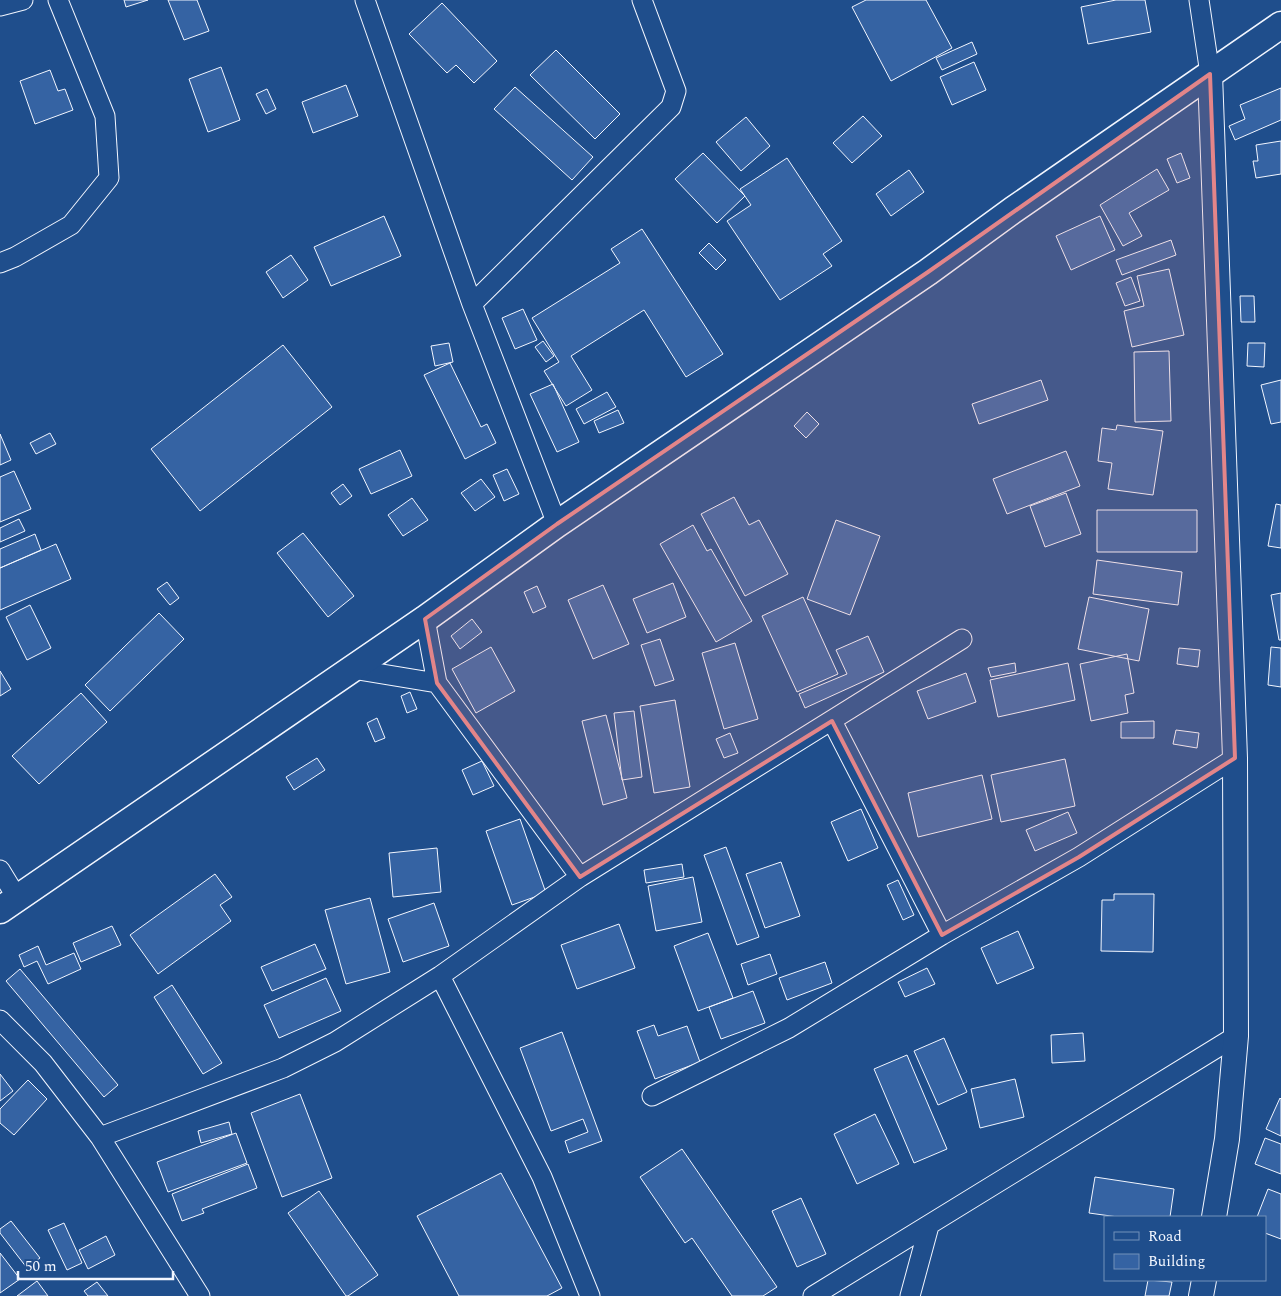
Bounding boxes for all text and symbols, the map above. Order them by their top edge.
legend [1104,1216,1266,1281]
text: Road [1148,1225,1182,1248]
scale bar [18,1248,172,1280]
text: Building [1148,1250,1205,1273]
text: 50 m [25,1255,57,1278]

